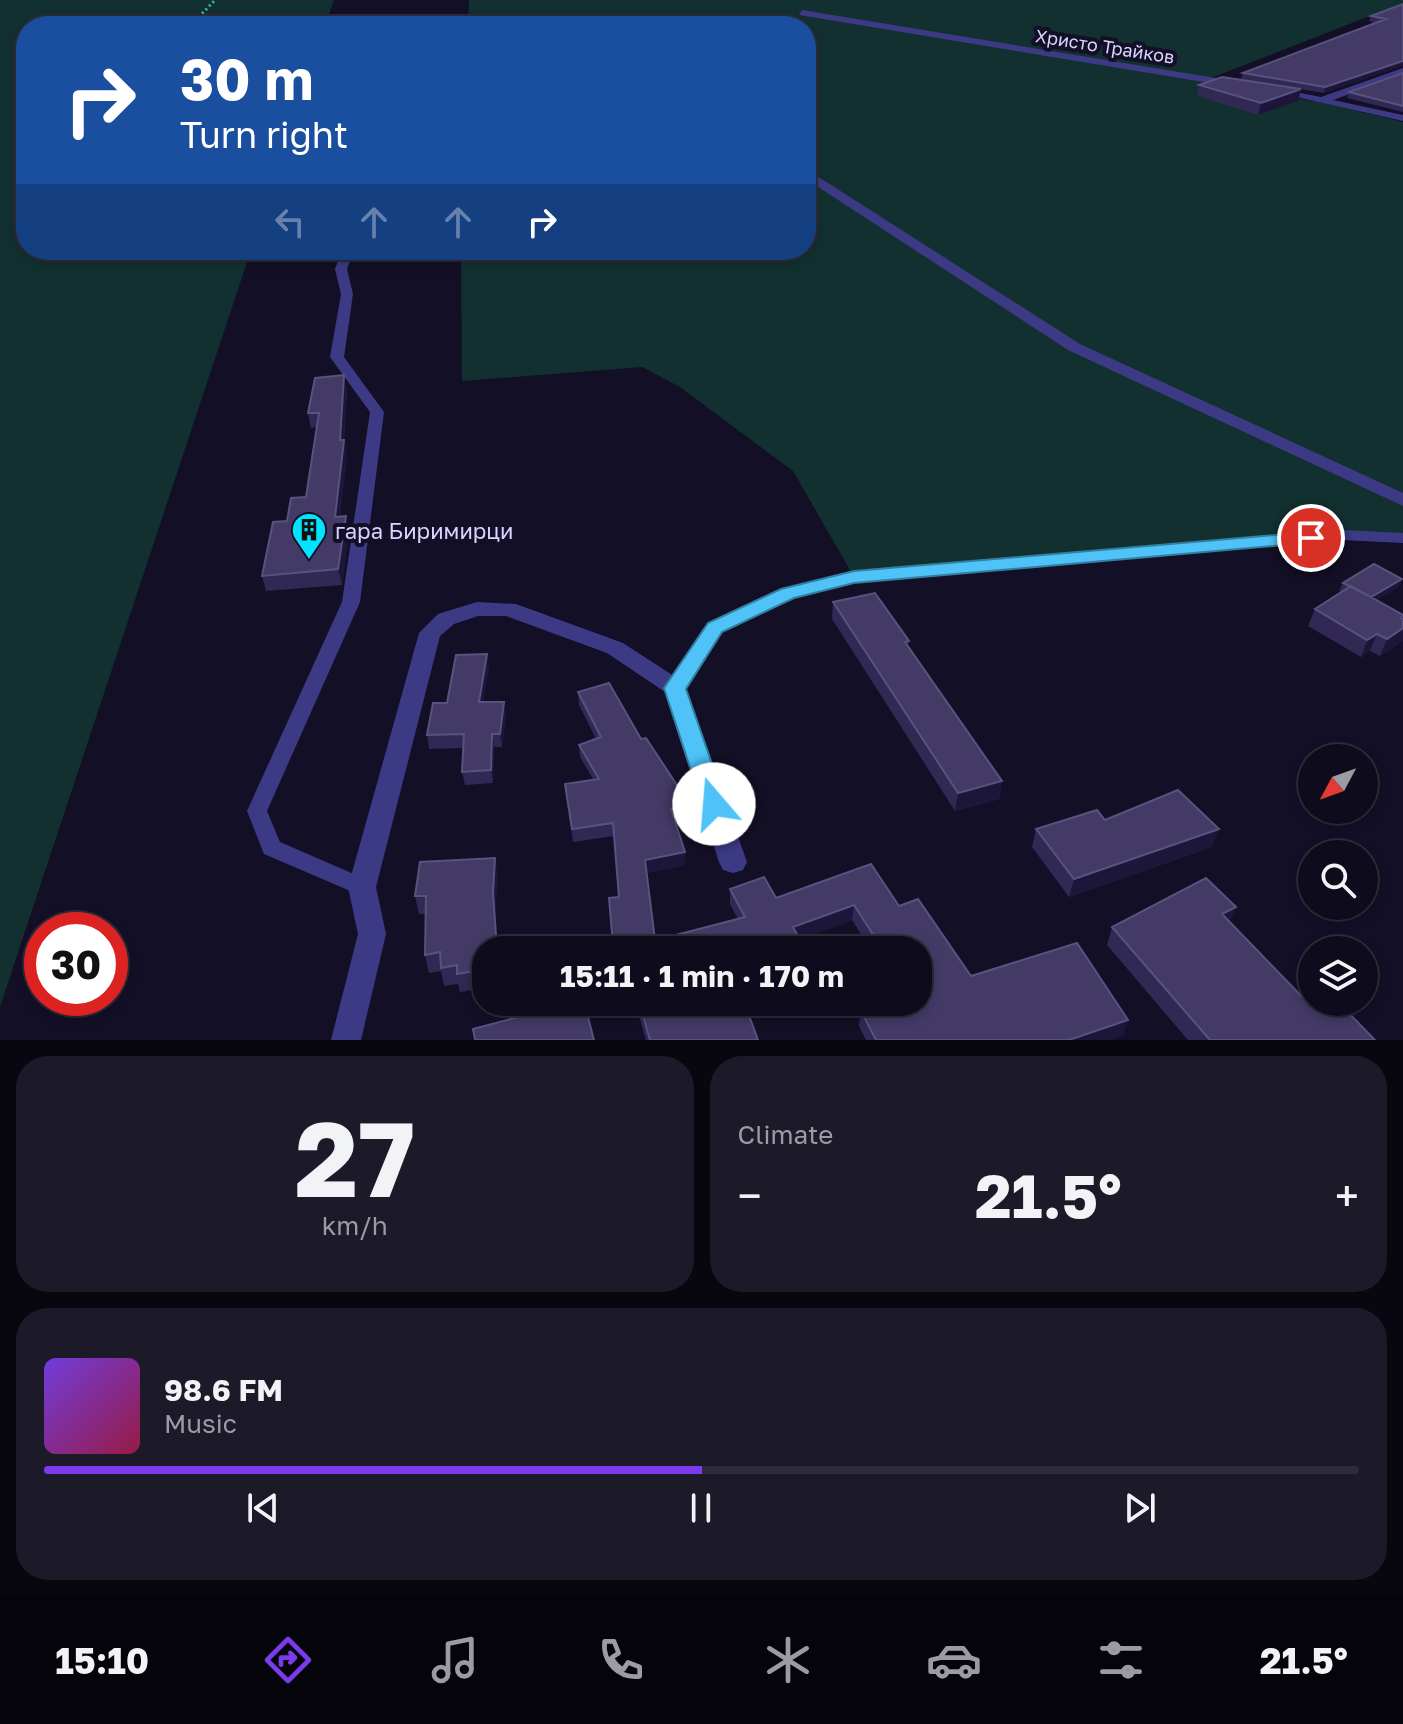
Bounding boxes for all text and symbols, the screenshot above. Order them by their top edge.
street label: Христо Трайков [1034,24,1176,68]
text: 30 m [180,45,314,112]
icon: right [48,48,152,152]
text: Turn right [180,113,348,156]
icon: left [268,200,312,244]
icon: ahead [352,200,396,244]
icon: ahead [436,200,480,244]
icon: right [520,200,564,244]
pin [1277,504,1345,572]
building icon: гара Биримирци [290,511,328,561]
icon: arrive [1289,516,1333,560]
place label: гара Биримирци [335,517,513,544]
north arrow [1298,744,1378,824]
map controls [1298,744,1378,1016]
position arrow [672,762,756,846]
button: search [1298,840,1378,920]
speed limit sign: 30 [24,912,128,1016]
button: layers [1298,936,1378,1016]
text: 15:11 · 1 min · 170 m [560,958,844,994]
text: 27 [295,1095,415,1220]
text: Climate [738,1119,833,1150]
text: 21.5° [975,1159,1122,1231]
text: − [738,1169,762,1222]
text: + [1335,1169,1359,1222]
text: km/h [322,1210,388,1241]
text: 98.6 FM [164,1372,283,1408]
text: Music [164,1408,237,1439]
icon: previous [241,1486,285,1530]
icon: pause [679,1486,723,1530]
icon: next [1118,1486,1162,1530]
icon: directions [260,1632,316,1688]
icon: music [427,1632,483,1688]
icon: phone [593,1632,649,1688]
icon: climate [760,1632,816,1688]
icon: car [926,1632,982,1688]
icon: filters [1093,1632,1149,1688]
text: 15:10 [55,1639,149,1682]
text: 21.5° [1260,1639,1348,1682]

